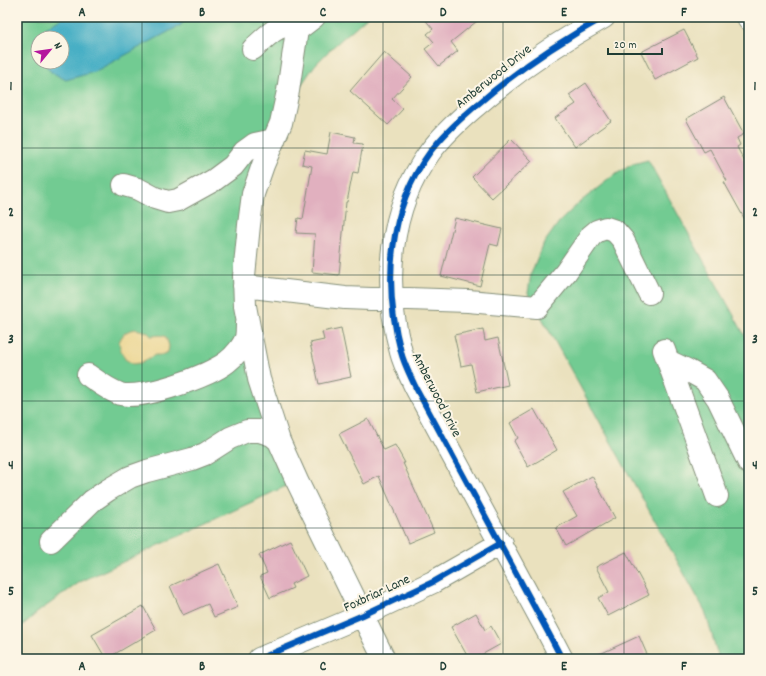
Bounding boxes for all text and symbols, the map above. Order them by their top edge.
text: A [78,4,86,23]
text: B [199,4,205,23]
text: C [320,4,327,23]
text: D [440,4,447,23]
text: E [561,4,568,23]
text: F [681,4,687,23]
north arrow [30,30,70,70]
scale bar [608,30,662,56]
text: 20 m [614,37,637,54]
text: N [49,40,66,53]
street label: Amberwood Drive [452,40,536,114]
text: 1 [10,78,13,97]
text: 1 [754,78,757,97]
text: 2 [8,204,14,223]
text: 2 [752,204,758,223]
text: 3 [8,331,14,350]
text: 3 [752,331,758,350]
street label: Amberwood Drive [406,349,466,441]
text: 4 [8,457,14,476]
text: 4 [752,457,758,476]
street label: Foxbriar Lane [340,570,414,618]
text: 5 [8,583,14,602]
text: 5 [752,583,758,602]
text: A [78,658,86,676]
text: B [199,658,205,676]
text: C [320,658,327,676]
text: D [440,658,447,676]
text: E [561,658,568,676]
text: F [681,658,687,676]

